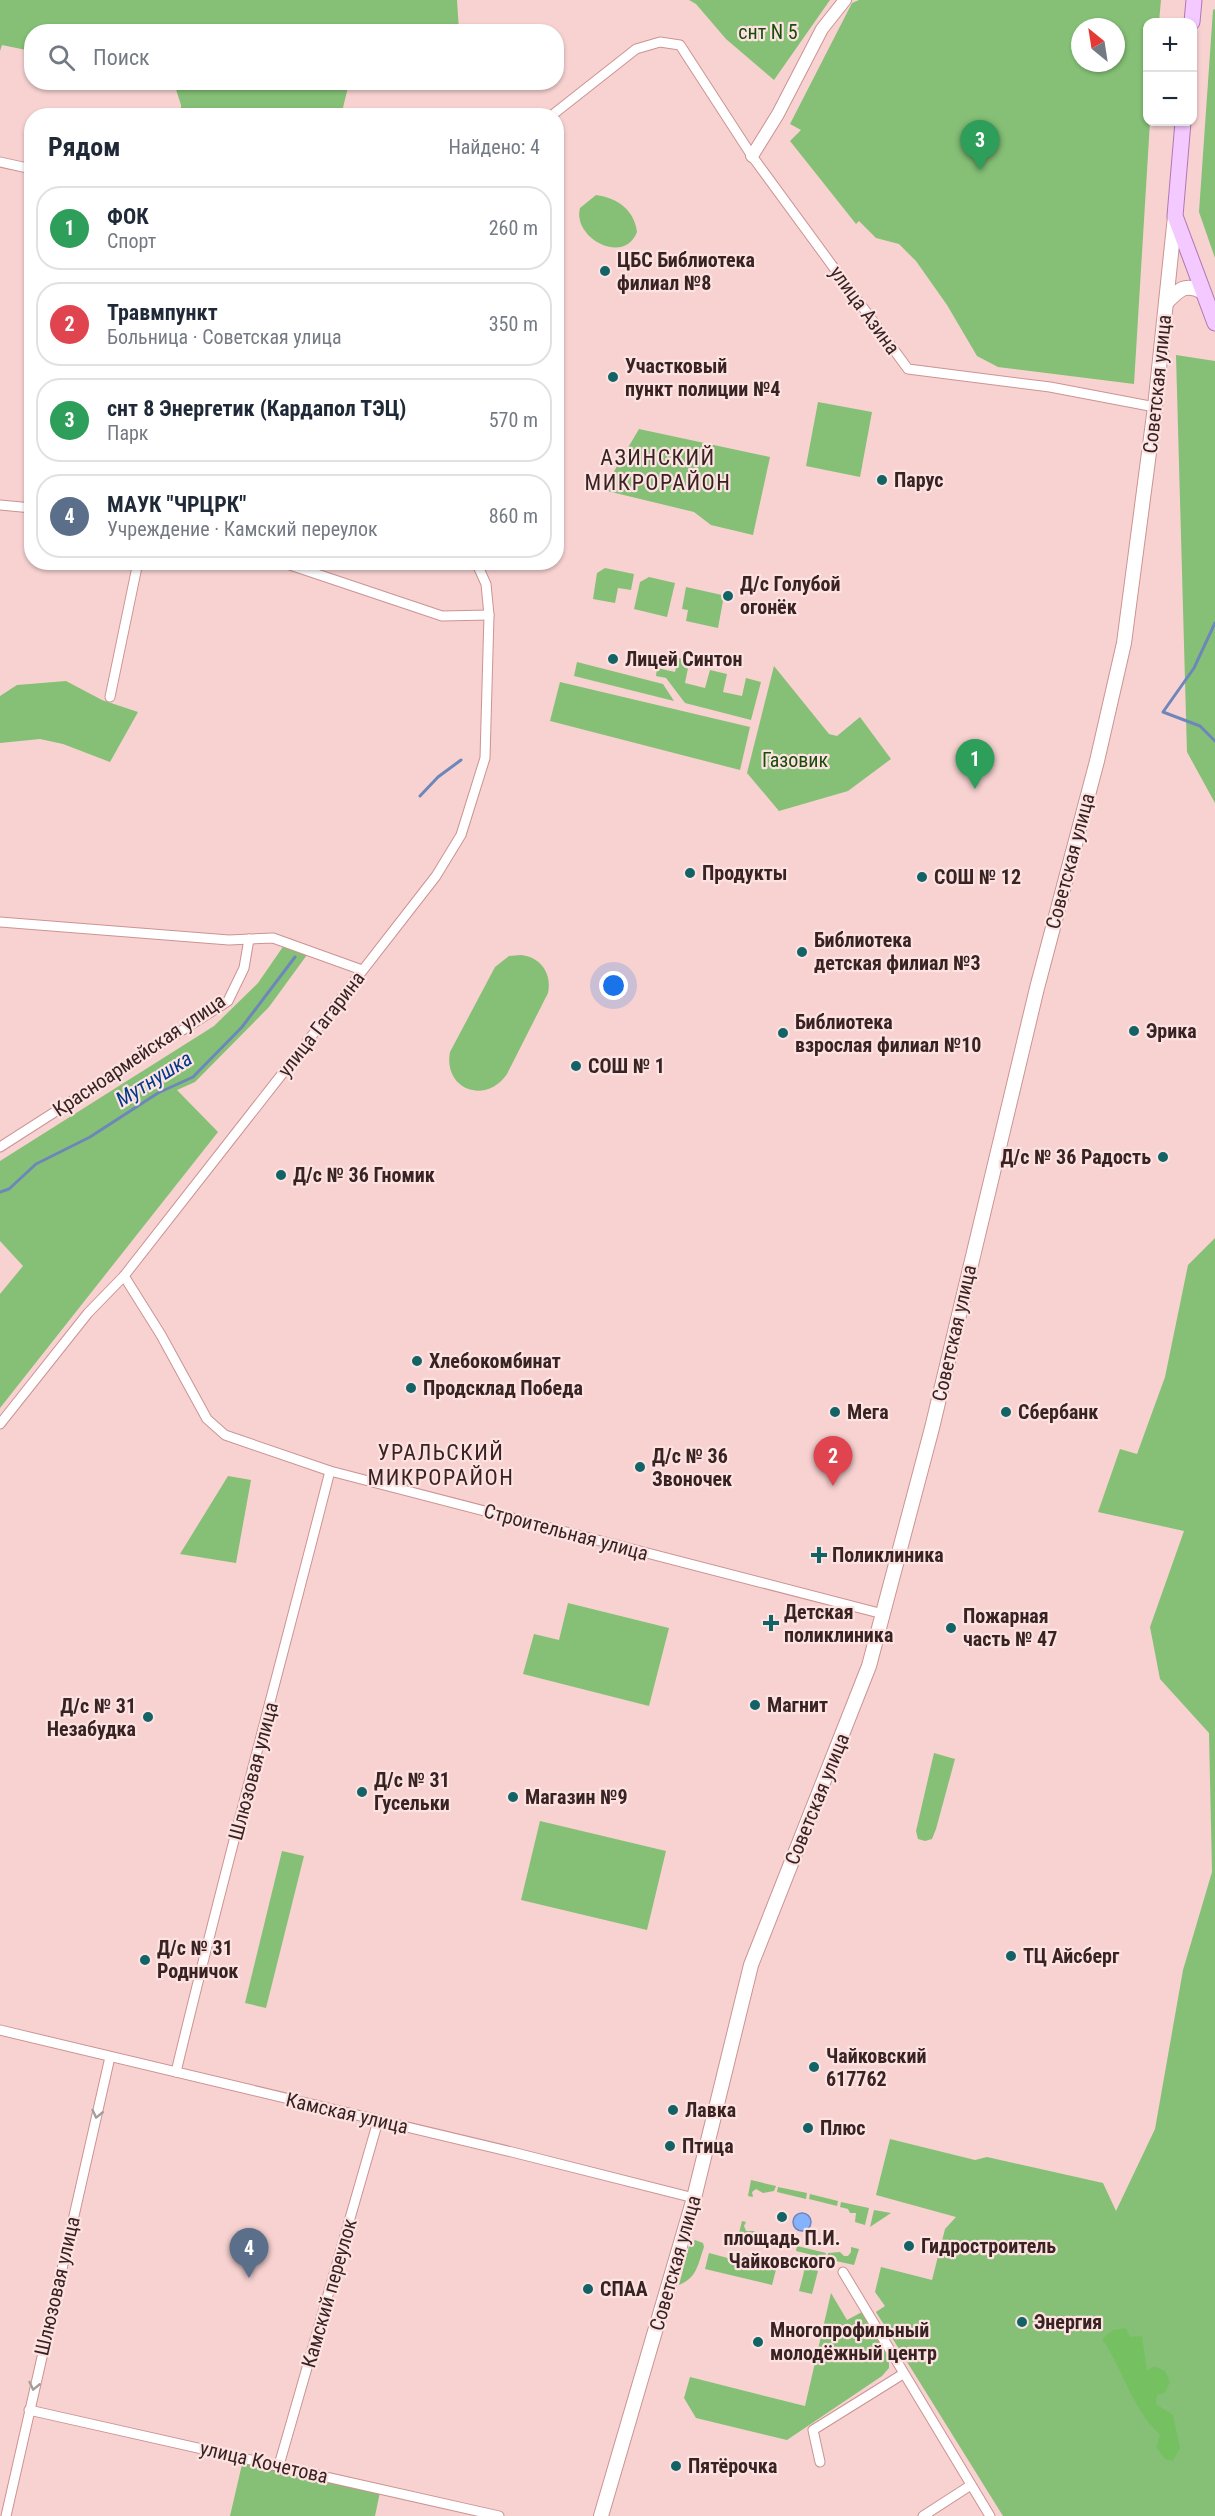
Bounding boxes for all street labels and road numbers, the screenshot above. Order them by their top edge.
street label: улица Азина [825,261,905,359]
street label: Советская улица [1138,313,1176,455]
street label: Советская улица [1040,791,1100,931]
street label: улица Гагарина [272,967,370,1081]
street label: Красноармейская улица [48,988,230,1122]
street label: Советская улица [927,1262,981,1404]
street label: Строительная улица [481,1499,651,1565]
street label: Шлюзовая улица [223,1699,283,1843]
street label: Советская улица [780,1730,854,1868]
street label: Камская улица [284,2087,410,2139]
street label: Советская улица [644,2193,706,2333]
street label: Шлюзовая улица [29,2214,85,2358]
street label: Камский переулок [296,2215,362,2370]
street label: улица Кочетова [198,2436,330,2488]

